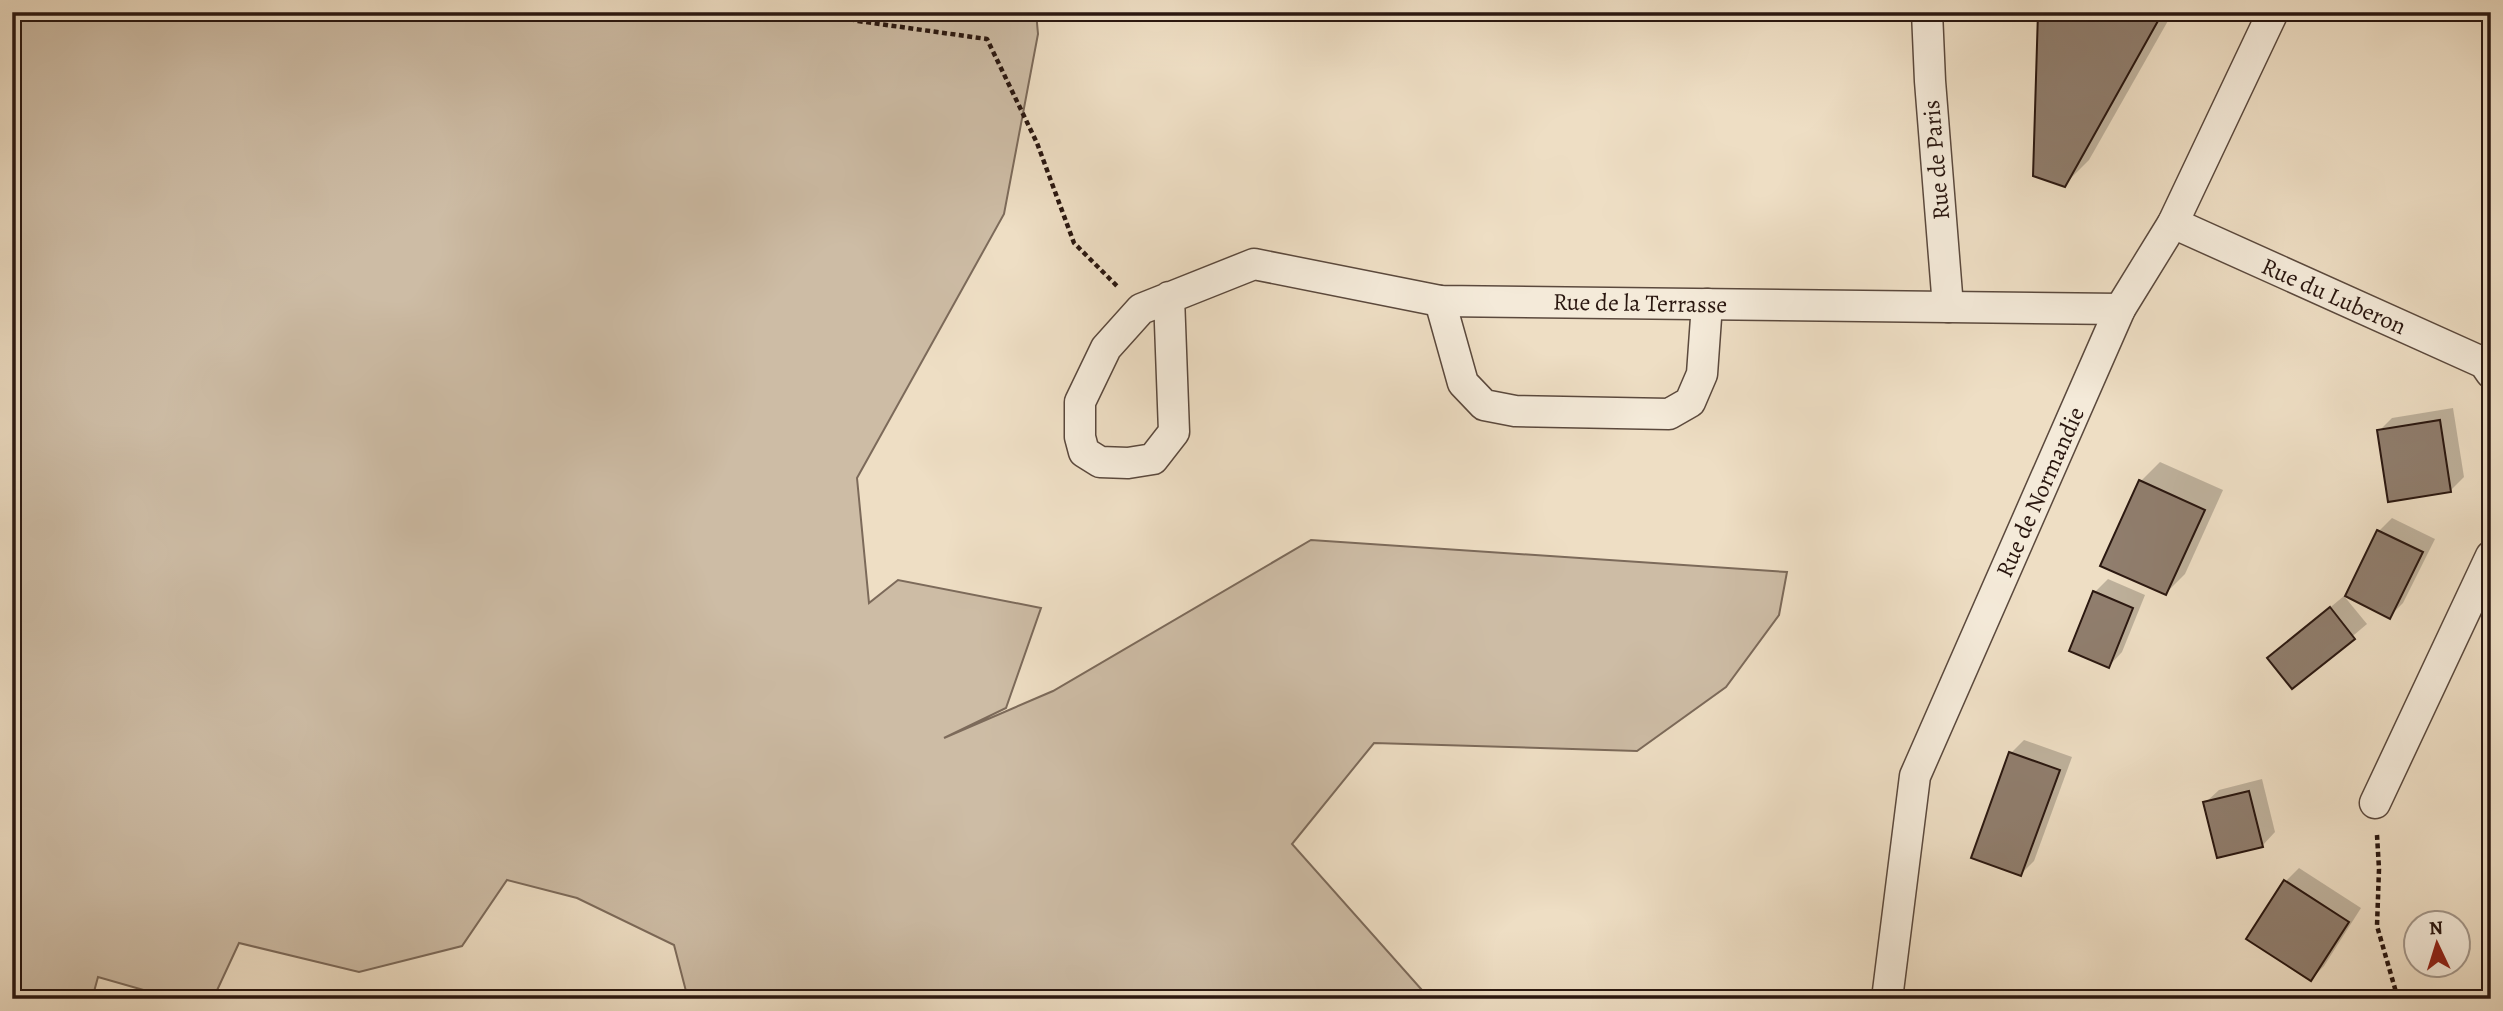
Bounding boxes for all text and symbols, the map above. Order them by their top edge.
street label: Rue de Paris [1915,99,1957,221]
street label: Rue du Luberon [2257,250,2411,342]
street label: Rue de la Terrasse [1553,285,1727,321]
street label: Rue de Normandie [1988,402,2092,582]
north arrow [2402,909,2472,979]
text: N [2428,915,2444,941]

